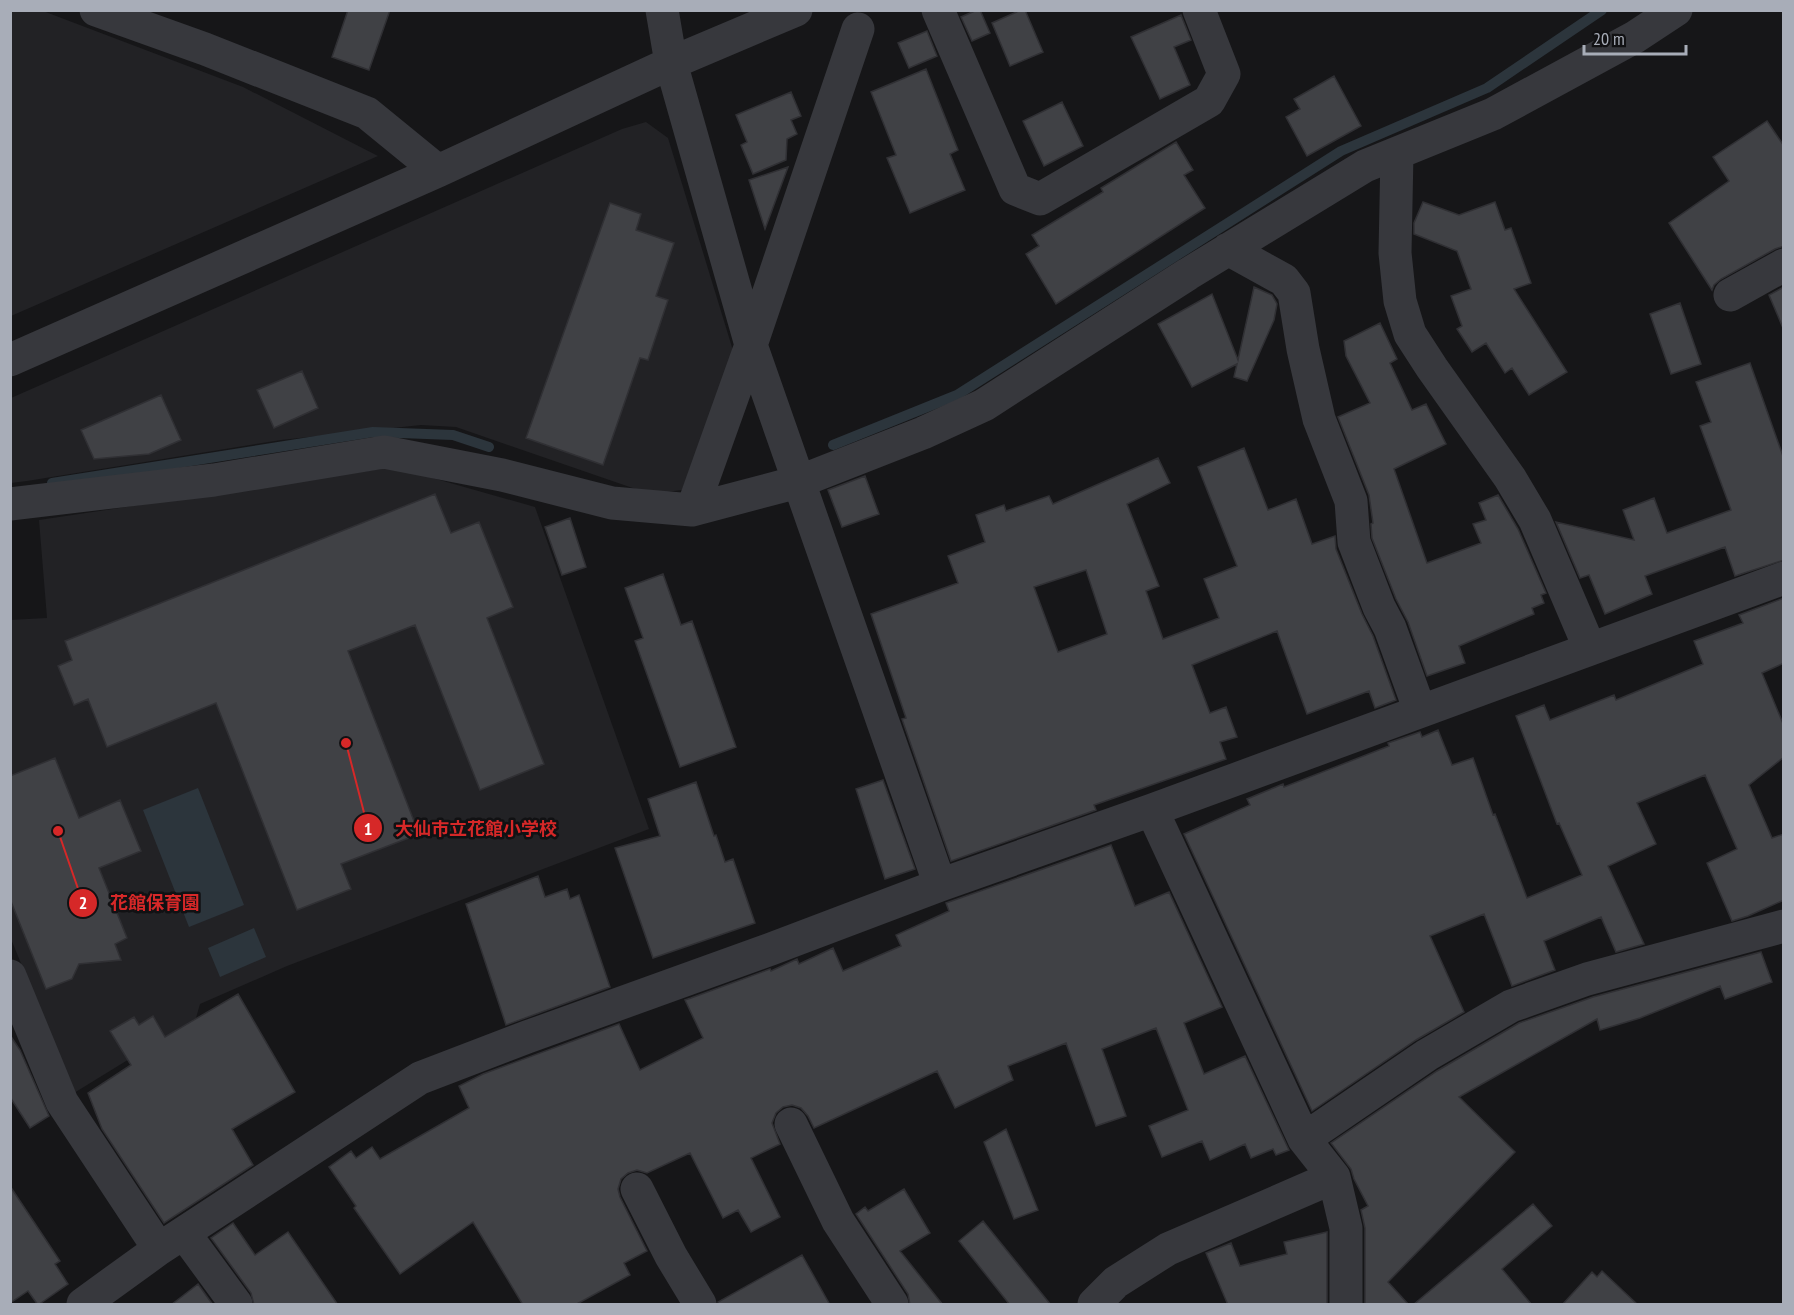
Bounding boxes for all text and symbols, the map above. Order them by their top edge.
scale bar [1584,18,1686,56]
text: 20 m [1593,27,1625,50]
callout: 大仙市立花館小学校 [353,810,569,846]
text: 1 [364,817,372,840]
text: 大仙市立花館小学校 [395,817,557,840]
callout: 花館保育園 [68,885,212,921]
text: 2 [79,891,87,914]
text: 花館保育園 [110,891,200,914]

